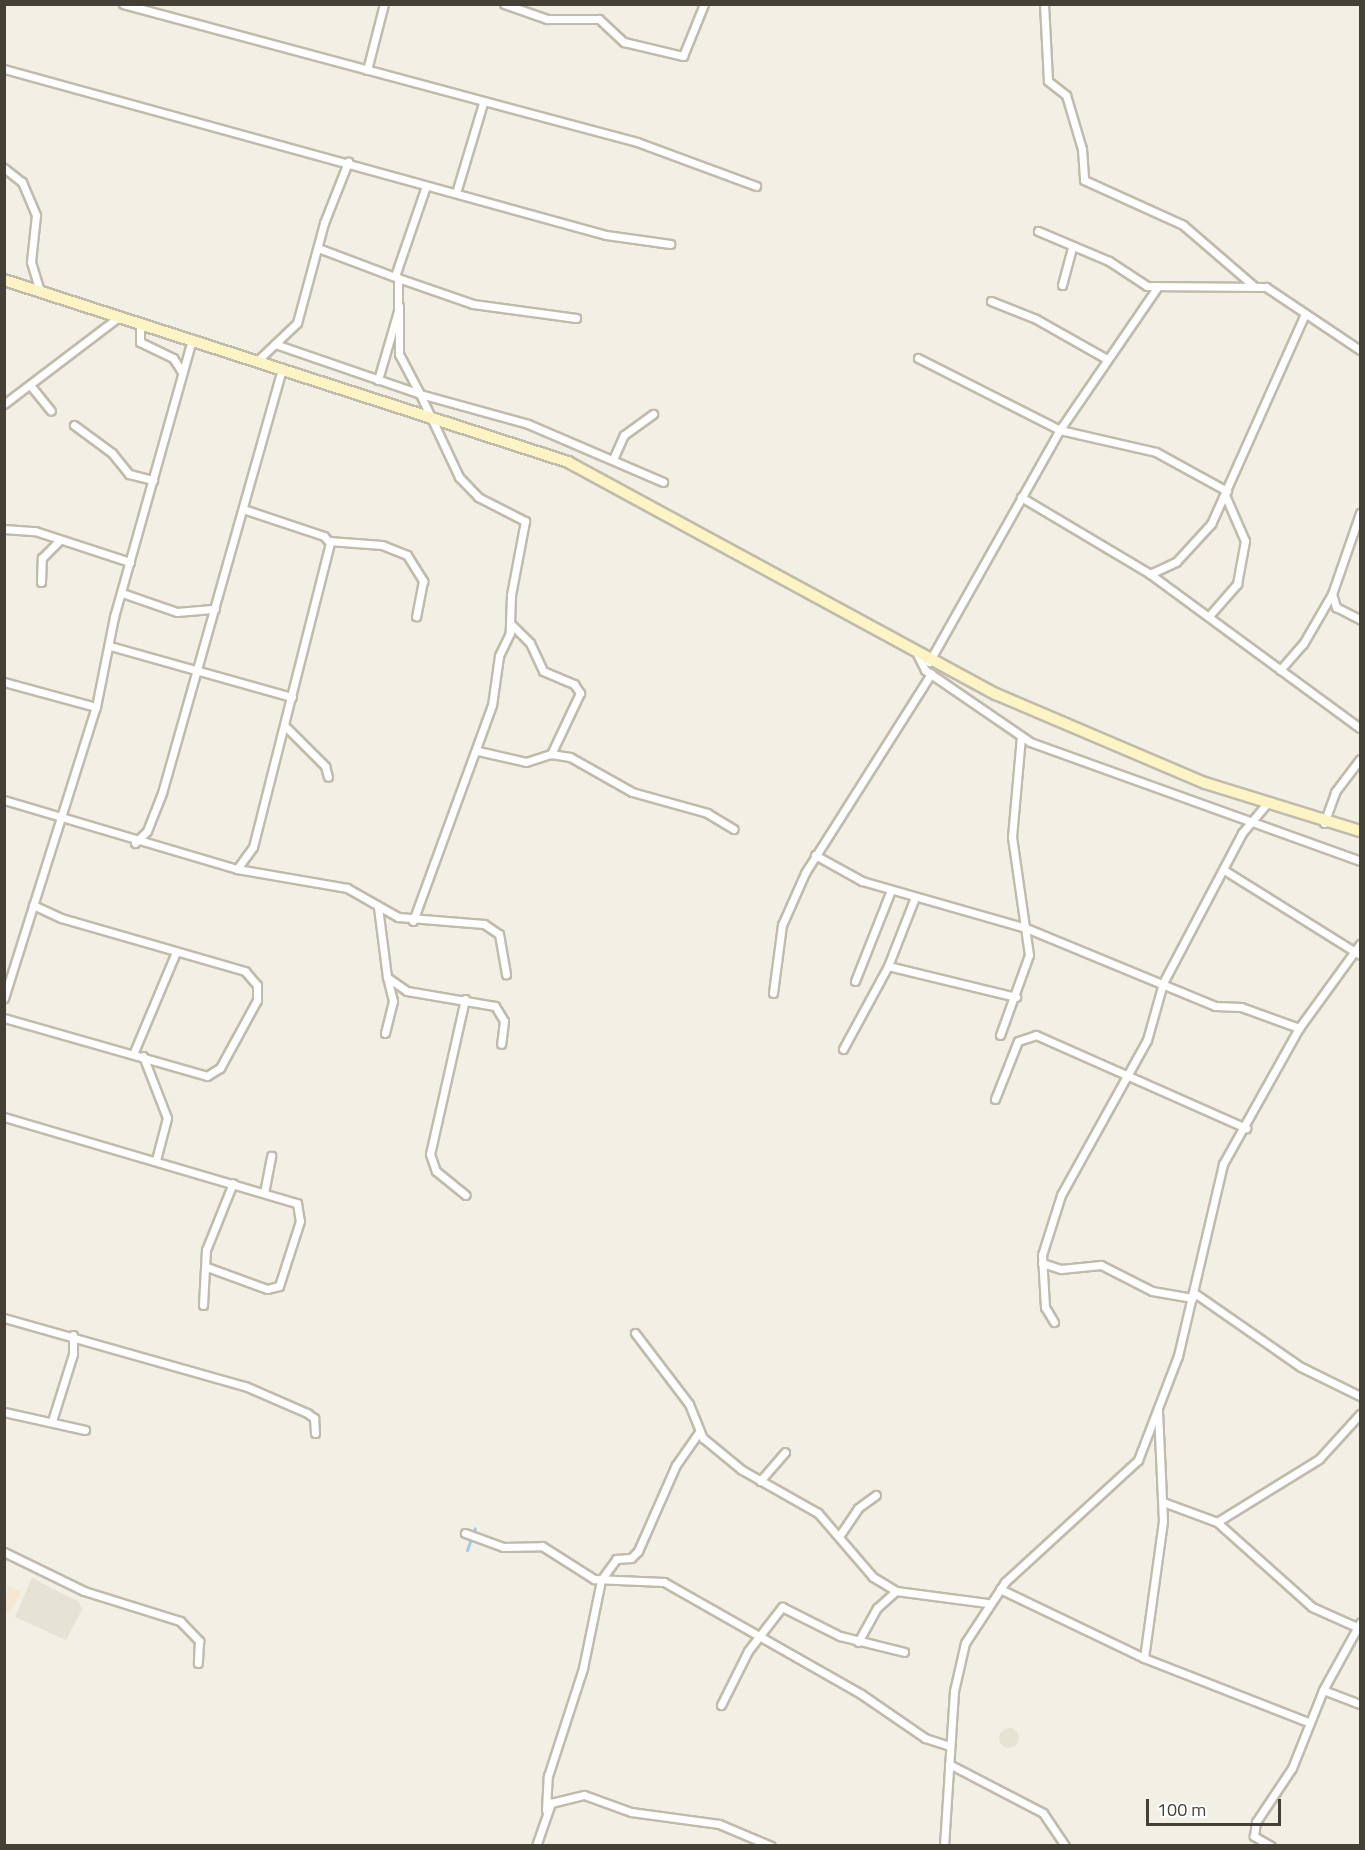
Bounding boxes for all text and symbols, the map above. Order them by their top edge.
scale bar [1149,1787,1284,1825]
text: 100 m [1157,1796,1206,1823]

